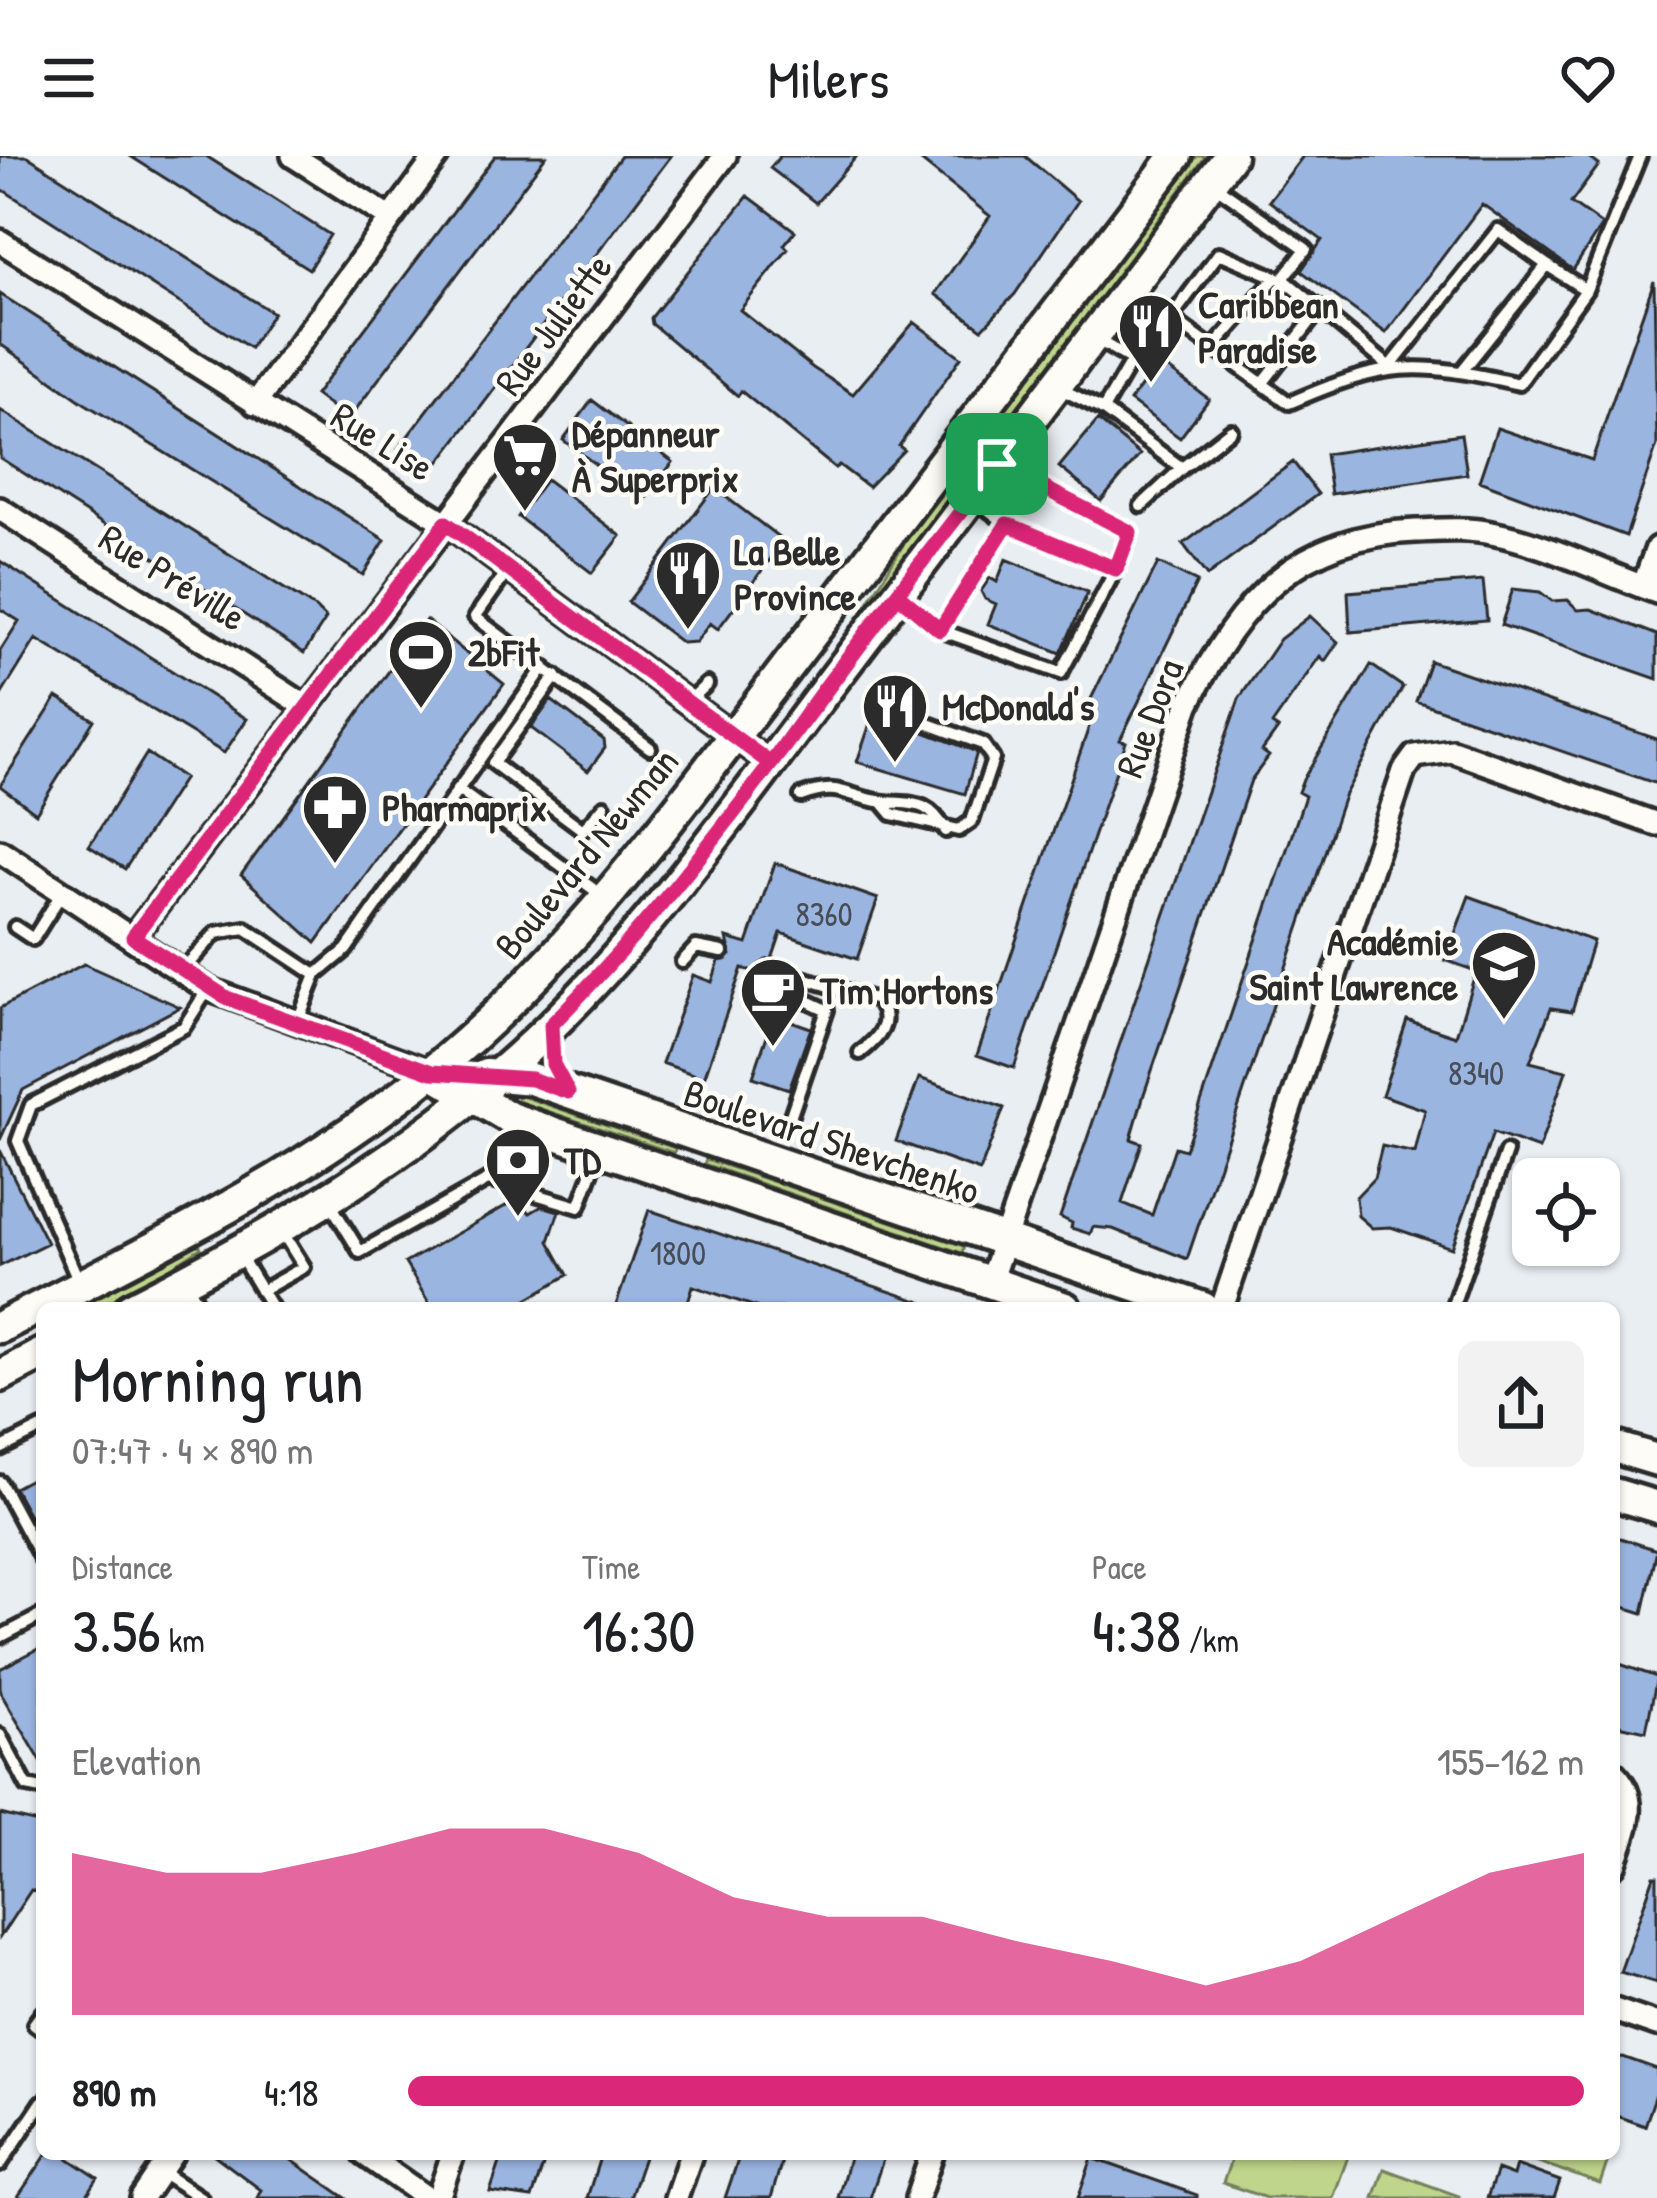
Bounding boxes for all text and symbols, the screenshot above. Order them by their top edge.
text: Milers [768,42,889,115]
icon: menu [36,45,102,111]
icon: heart [1555,45,1621,111]
street label: Rue Juliette [482,242,623,405]
place label: Caribbean Paradise [1198,277,1339,375]
restaurant icon: Caribbean Paradise [1116,291,1186,385]
street label: Rue Lise [322,389,445,493]
place label: Dépanneur À Superprix [572,406,739,505]
pin [946,413,1048,515]
supermarket icon: Dépanneur À Superprix [490,420,560,514]
icon: arrive [964,431,1030,497]
street label: Rue Préville [90,511,257,642]
place label: La Belle Province [734,524,857,622]
restaurant icon: La Belle Province [653,538,723,632]
sports icon: 2bFit [386,617,456,711]
place label: 2bFit [468,625,541,678]
street label: Rue Dora [1102,651,1195,784]
restaurant icon: McDonald's [860,671,930,765]
place label: McDonald's [942,679,1095,732]
street label: Boulevard Newman [481,736,690,970]
pharmacy icon: Pharmaprix [300,772,370,866]
place label: Pharmaprix [382,780,547,834]
house number: 8360 [795,892,853,936]
place label: Académie Saint Lawrence [1249,914,1458,1012]
school or university icon: Académie Saint Lawrence [1469,928,1539,1022]
cafe icon: Tim Hortons [738,955,808,1049]
place label: Tim Hortons [819,963,993,1016]
house number: 8340 [1448,1051,1504,1095]
street label: Boulevard Shevchenko [677,1065,987,1216]
bank icon: TD [483,1125,553,1219]
place label: TD [563,1133,601,1186]
map controls [1512,1158,1620,1266]
button: locate [1512,1158,1620,1266]
house number: 1800 [650,1231,706,1275]
text: Morning run [72,1333,364,1423]
button: share [1458,1341,1584,1467]
text: 07:47 · 4 × 890 m [72,1423,313,1476]
text: Distance [72,1545,173,1589]
text: Time [582,1545,640,1589]
text: Pace [1092,1545,1147,1589]
text: 3.56 [72,1589,161,1671]
text: 16:30 [582,1589,695,1671]
text: 4:38 [1092,1589,1181,1671]
text: km [161,1618,205,1662]
text: /km [1181,1618,1239,1662]
text: Elevation [72,1734,202,1787]
text: 155–162 m [1437,1734,1584,1787]
text: 890 m [72,2065,156,2118]
text: 4:18 [264,2065,319,2118]

